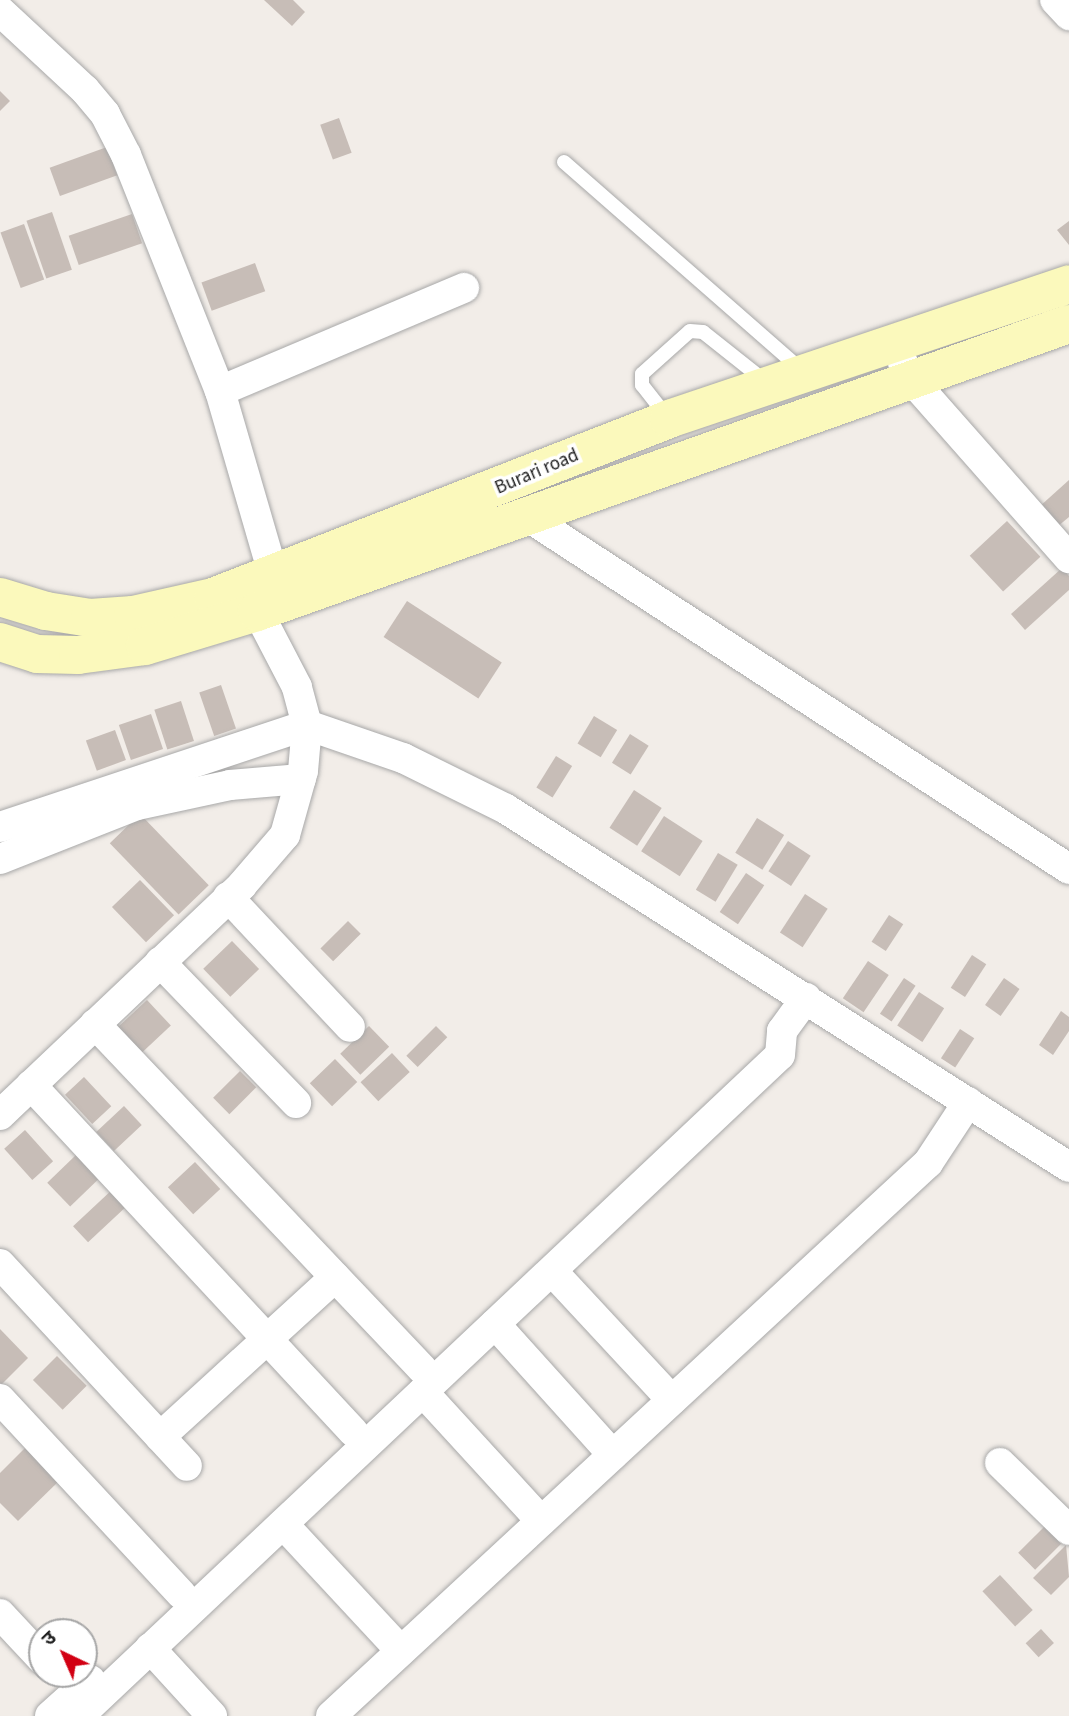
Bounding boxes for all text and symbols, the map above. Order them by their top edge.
street label: Burari road [492,444,582,500]
north arrow [28,1618,98,1688]
text: उ [36,1625,63,1653]

